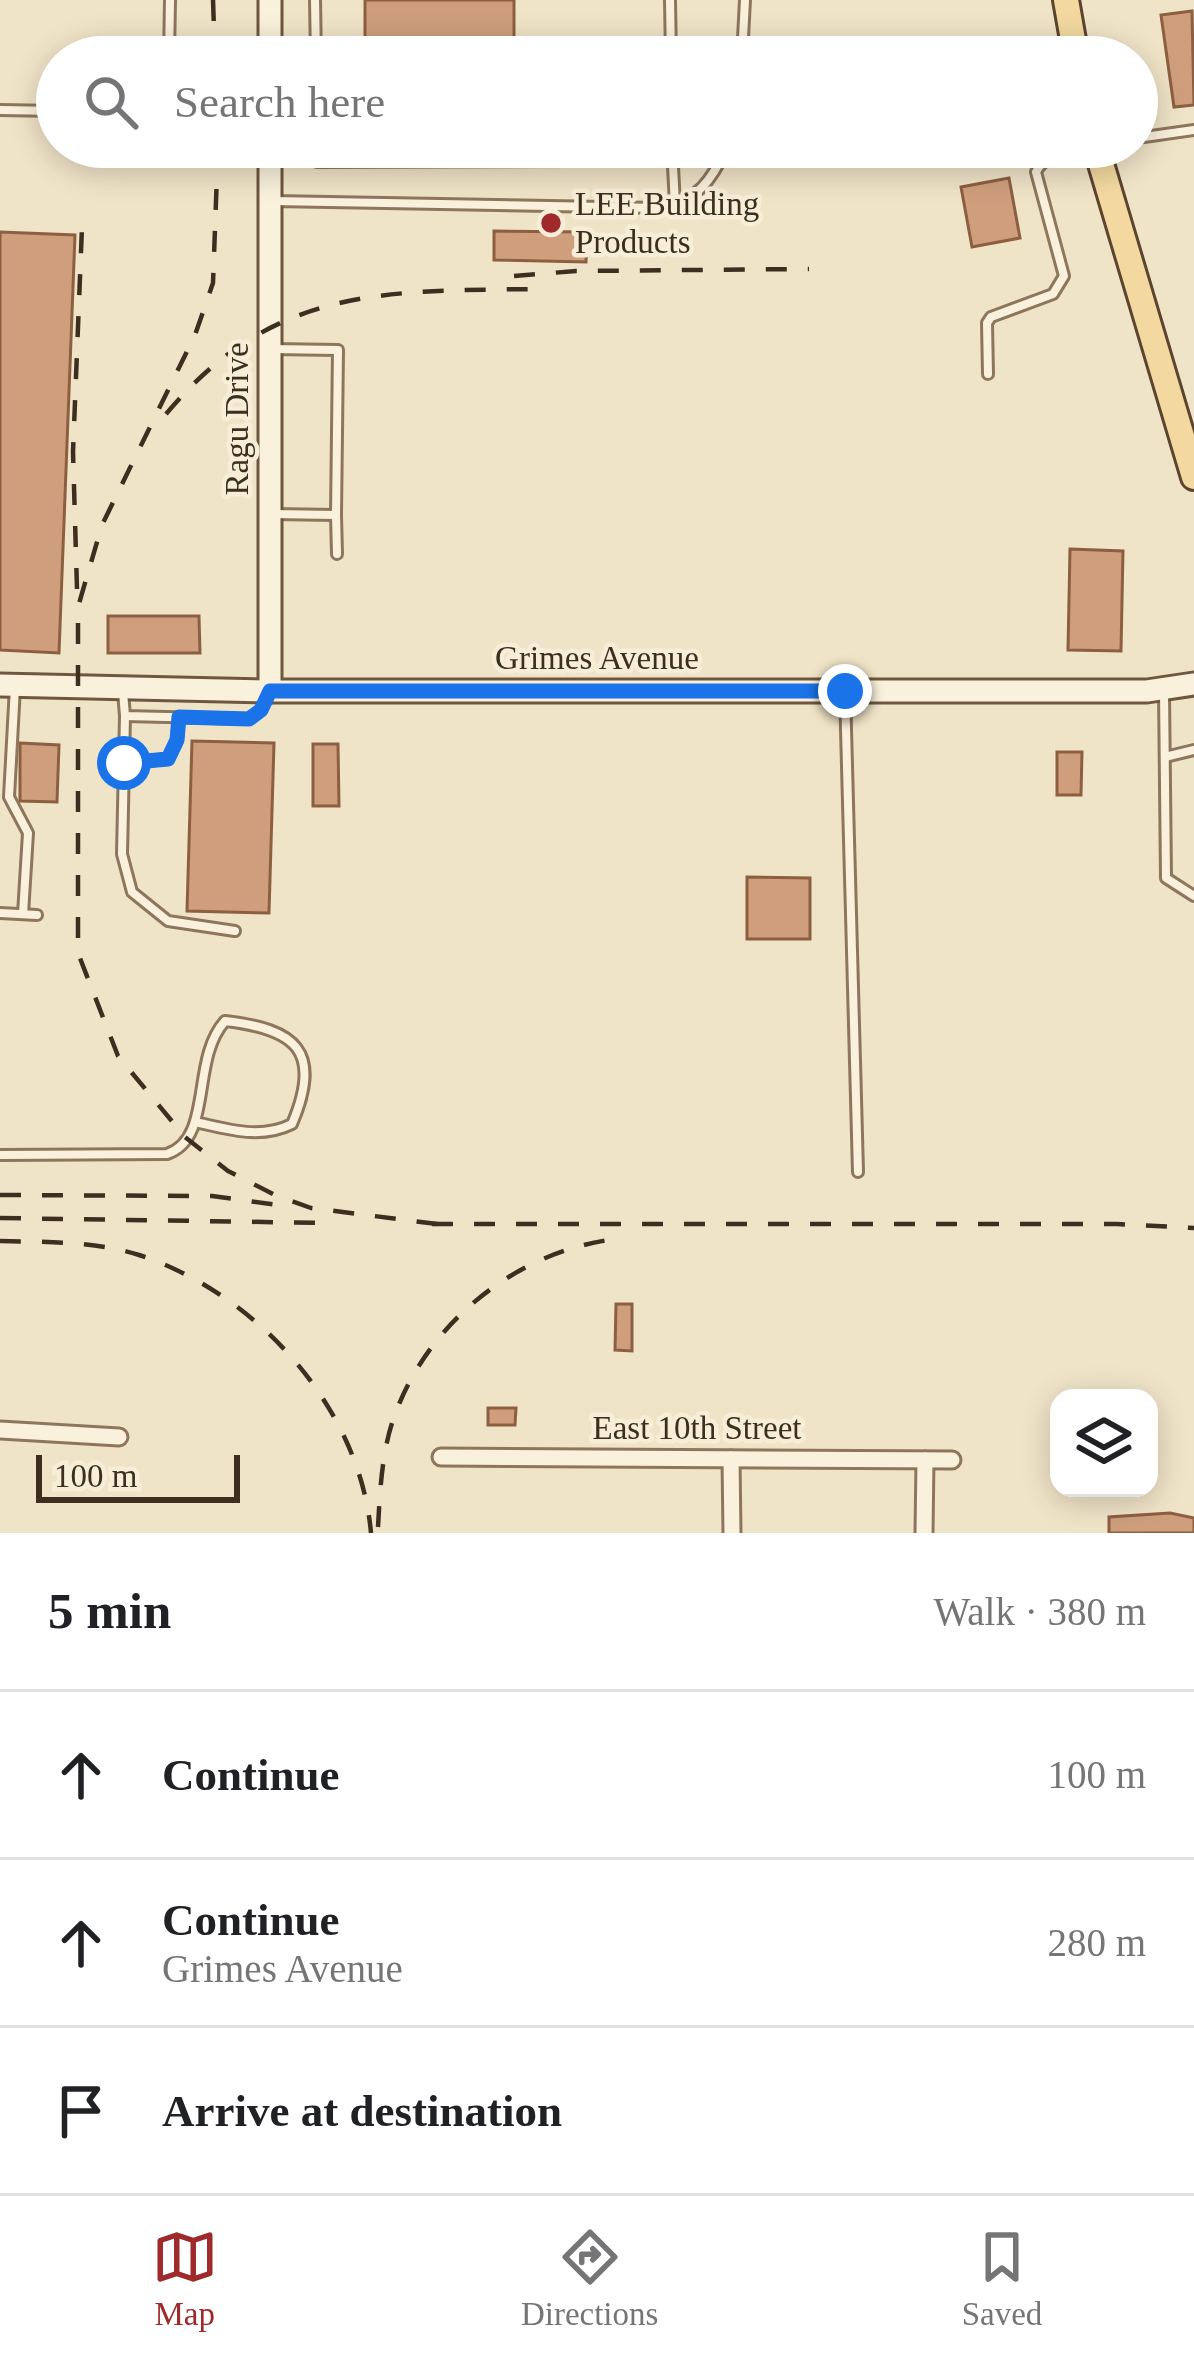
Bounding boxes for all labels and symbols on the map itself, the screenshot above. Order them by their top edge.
place label: LEE Building Products [575,186,759,260]
marker: LEE Building Products [538,210,564,236]
street label: Ragu Drive [219,342,255,496]
street label: Grimes Avenue [495,640,699,676]
route end [818,664,872,718]
route start [97,736,151,790]
street label: East 10th Street [593,1410,801,1446]
scale bar [36,1449,240,1502]

